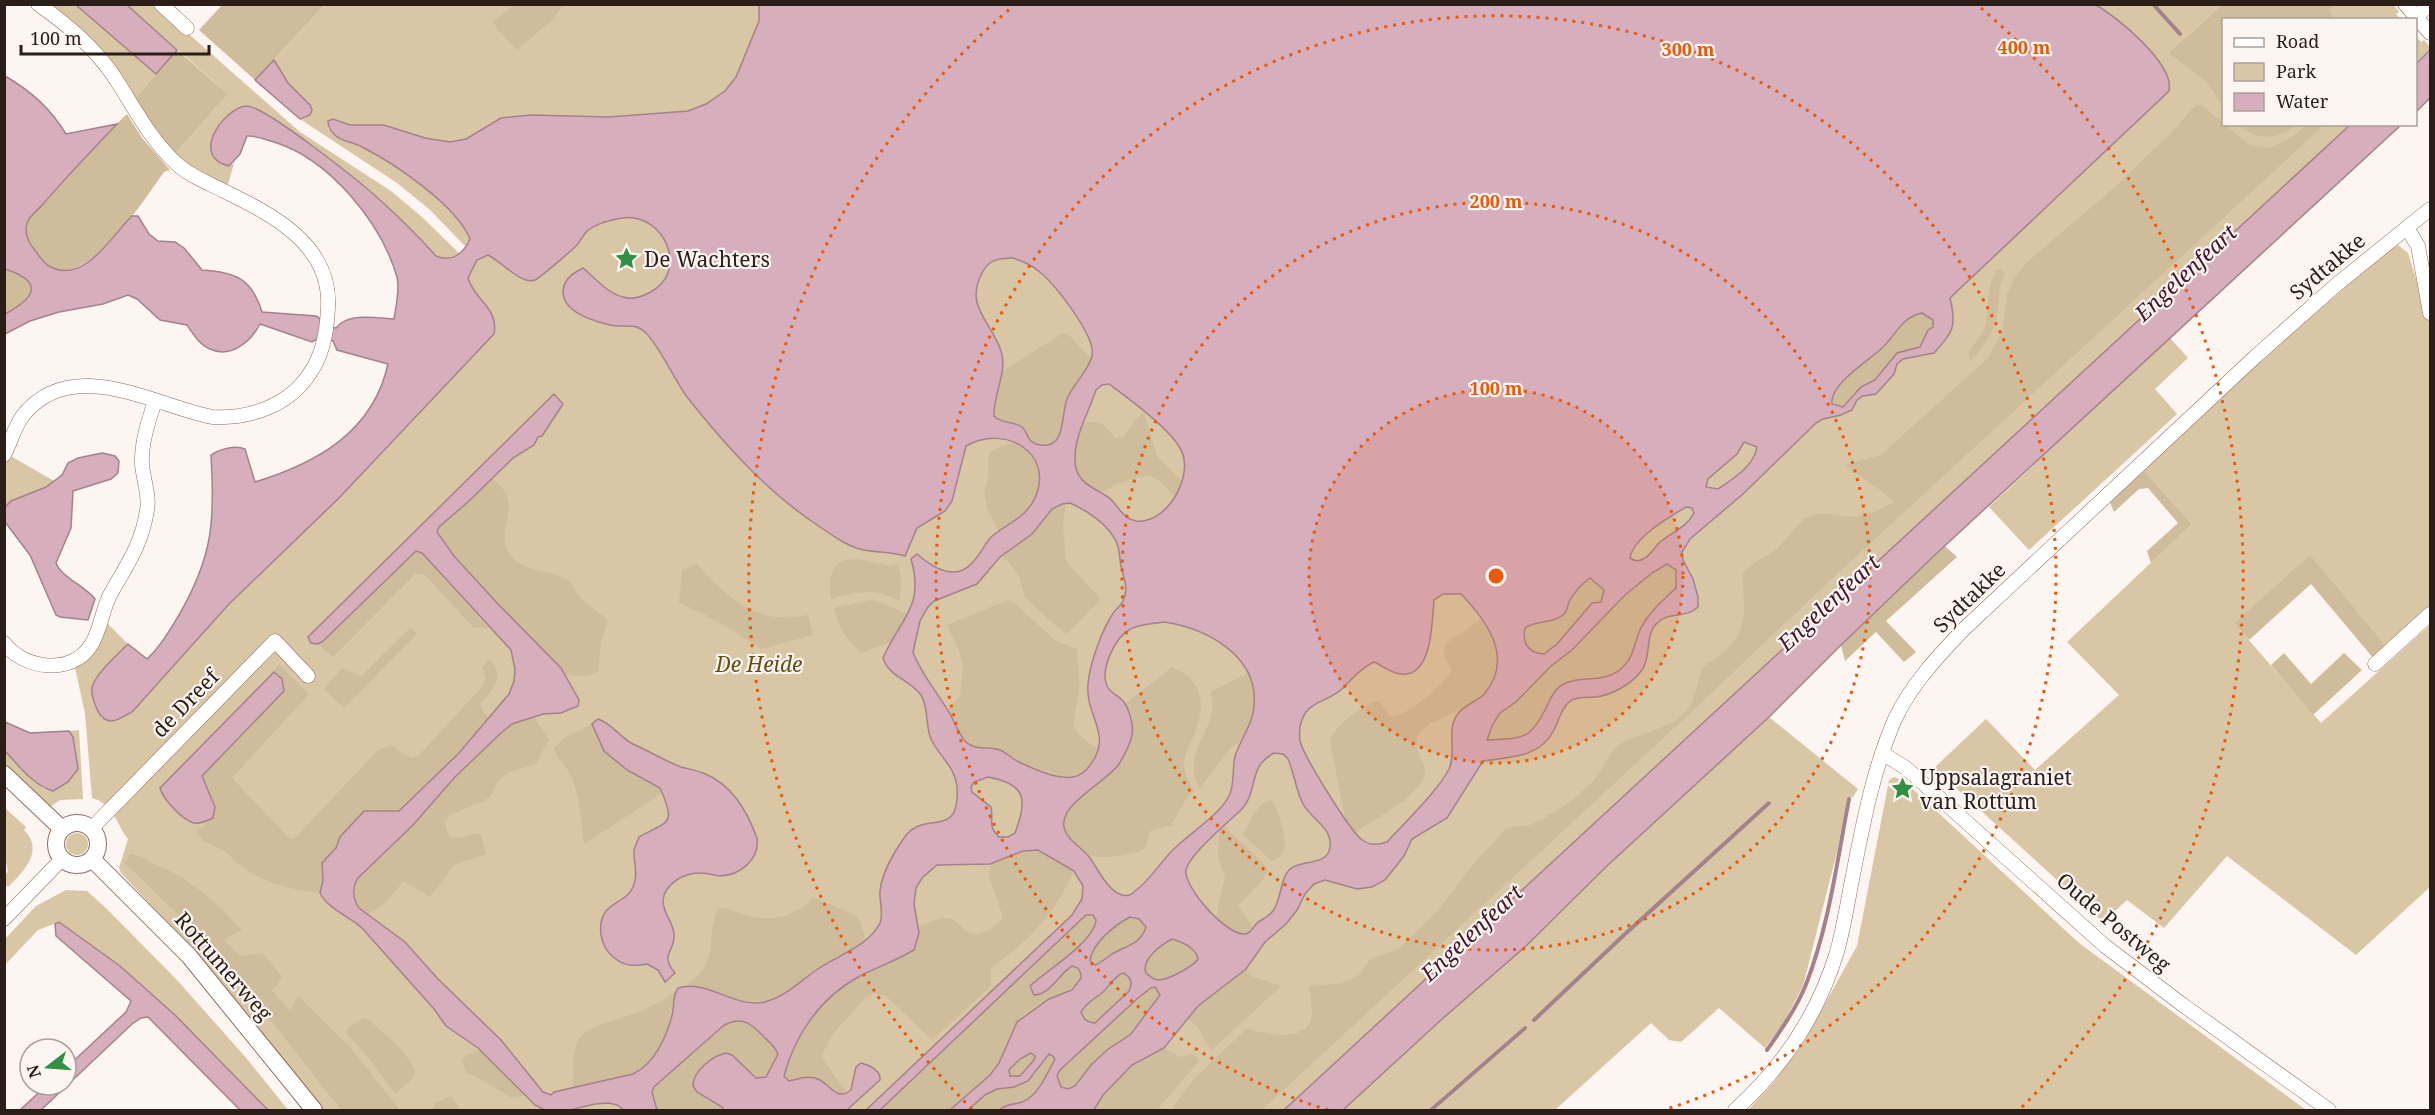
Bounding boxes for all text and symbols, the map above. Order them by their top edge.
scale bar [21,18,208,56]
legend [2222,18,2417,126]
text: 100 m [30,26,82,50]
text: Road [2276,29,2319,53]
text: 400 m [1998,35,2051,59]
text: 300 m [1662,37,1715,61]
text: Park [2276,59,2316,83]
text: Water [2276,89,2329,113]
text: 200 m [1470,189,1523,213]
water label: Engelenfeart [2127,216,2243,328]
street label: Sydtakke [2283,226,2371,306]
place label: De Wachters [644,245,770,273]
place icon: De Wachters [613,246,639,272]
text: 100 m [1470,376,1523,400]
water label: Engelenfeart [1770,546,1886,658]
street label: Sydtakke [1927,556,2011,638]
centre of rings [1486,566,1506,586]
park label: De Heide [715,650,802,678]
street label: de Dreef [145,661,226,743]
place label: Uppsalagraniet van Rottum [1920,763,2072,815]
place icon: Uppsalagraniet van Rottum [1889,776,1915,802]
street label: Oude Postweg [2051,866,2177,978]
water label: Engelenfeart [1413,876,1529,988]
street label: Rottumerweg [169,906,280,1027]
north arrow [18,1037,78,1097]
text: N [21,1062,46,1081]

